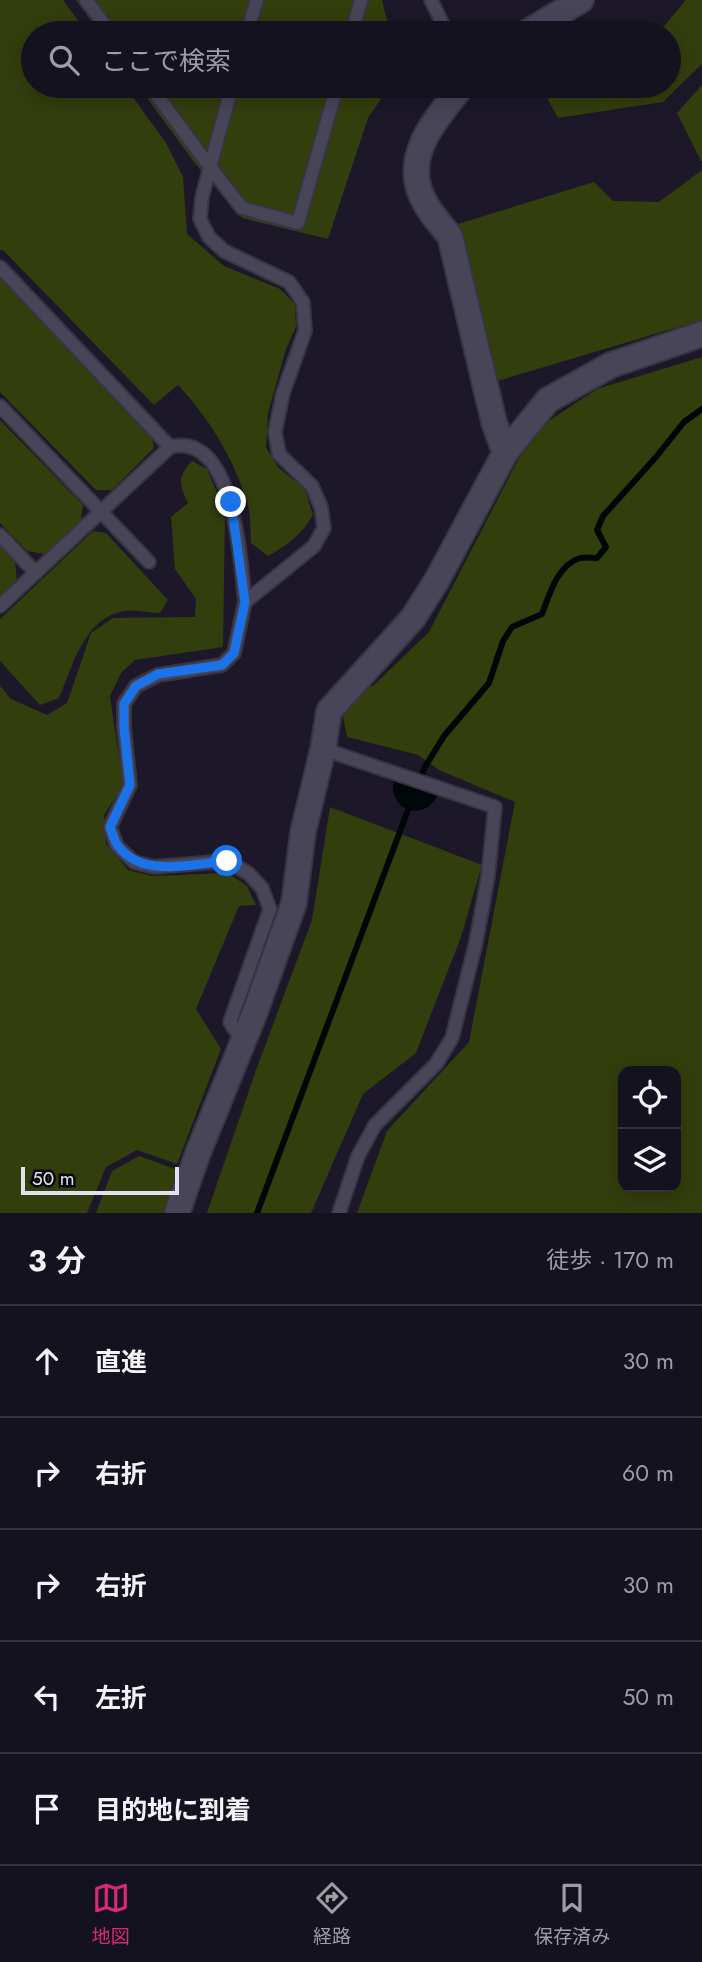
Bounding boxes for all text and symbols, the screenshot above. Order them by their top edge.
search box [21,21,681,98]
icon: search [45,41,83,79]
text: ここで検索 [101,42,231,80]
route end [215,486,246,517]
route start [211,845,242,876]
map controls [618,1066,681,1192]
button: locate [618,1066,681,1129]
button: layers [618,1129,681,1192]
scale bar [21,1164,178,1196]
text: 50 m [32,1165,75,1192]
text: 3 分 [28,1239,86,1282]
text: 徒歩 · 170 m [546,1243,674,1277]
icon: ahead [28,1342,66,1380]
text: 直進 [95,1343,147,1381]
text: 30 m [623,1344,674,1378]
icon: right [28,1454,66,1492]
text: 右折 [95,1455,147,1493]
text: 60 m [622,1456,674,1490]
icon: right [28,1566,66,1604]
text: 右折 [95,1567,147,1605]
text: 30 m [623,1568,674,1602]
icon: left [28,1678,66,1716]
text: 左折 [95,1679,147,1717]
text: 50 m [622,1680,674,1714]
icon: arrive [28,1790,66,1828]
text: 目的地に到着 [95,1791,251,1829]
tab: 地図 [92,1879,130,1950]
tab: 経路 [313,1879,351,1950]
tab: 保存済み [534,1879,610,1950]

